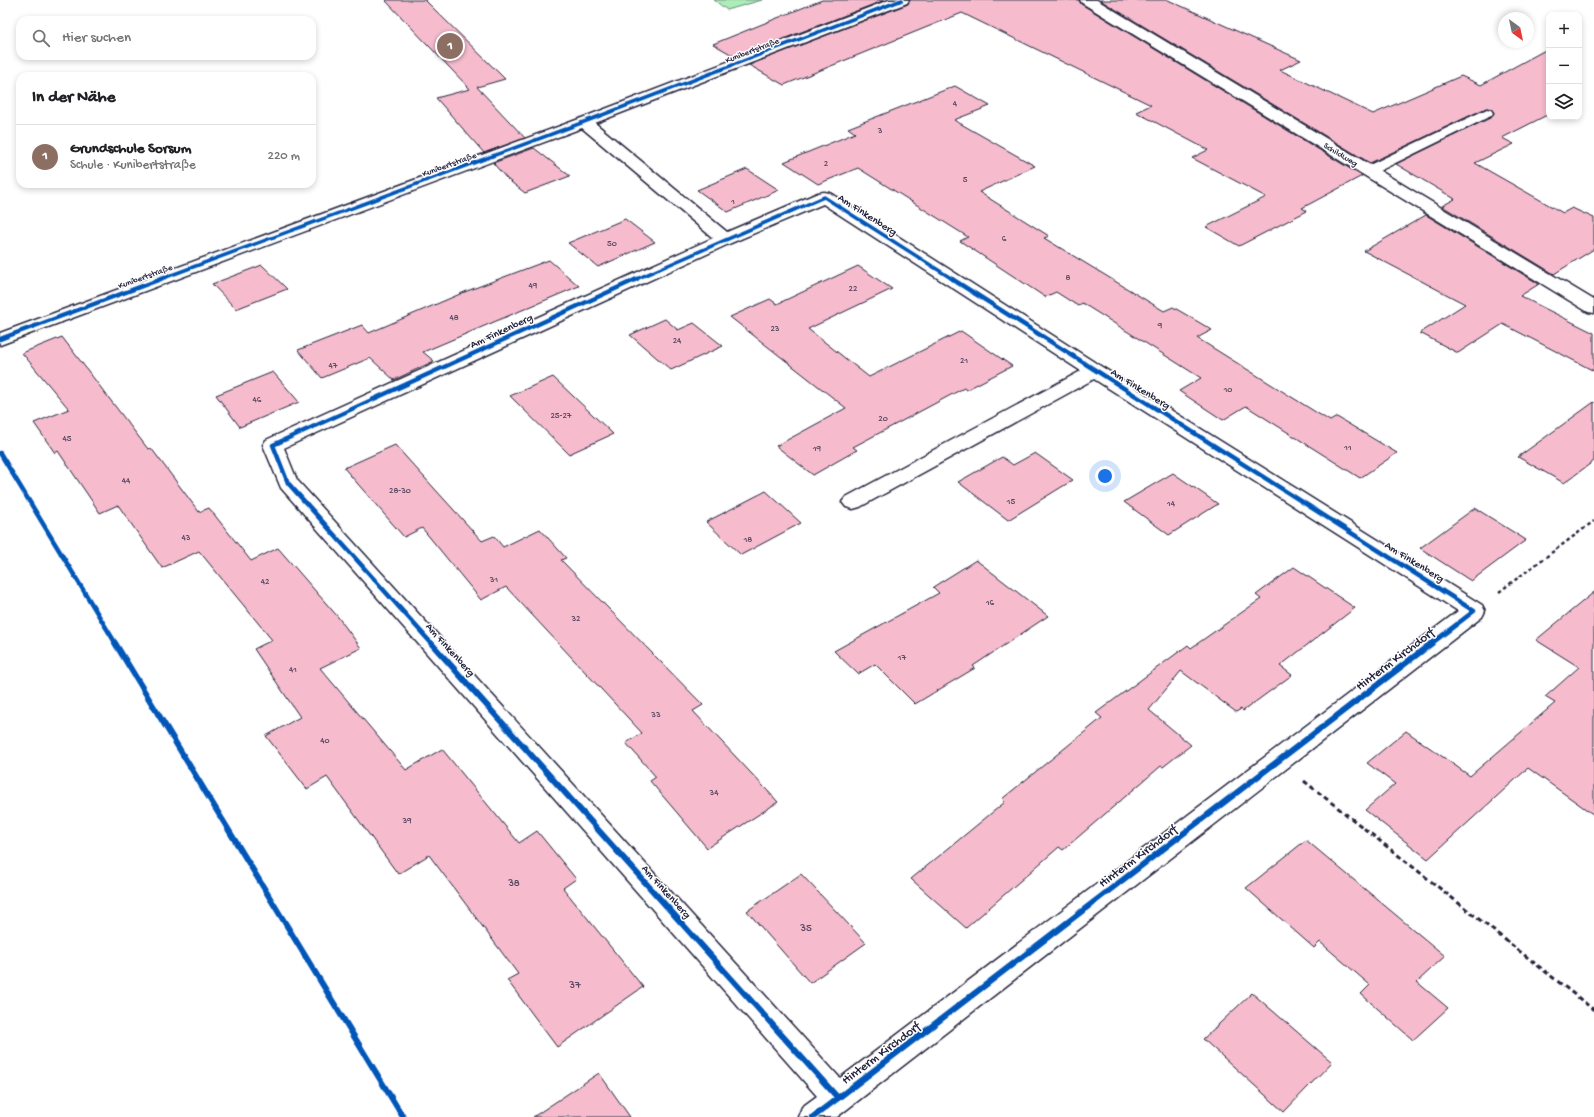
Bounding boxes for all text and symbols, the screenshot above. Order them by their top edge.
north arrow [1498,12,1534,48]
map controls [1546,12,1582,120]
button: + [1546,12,1582,48]
search box [16,16,316,60]
icon: search [30,27,52,49]
text: Hier suchen [62,29,131,47]
pin: 1 [437,31,463,61]
street label: Kunibertstraße [724,36,781,67]
button: − [1546,48,1582,84]
button: layers [1546,84,1582,120]
text: In der Nähe [32,88,115,108]
house number: 4 [953,99,958,110]
house number: 3 [877,126,883,137]
text: Grundschule Sorsum [70,140,191,158]
street label: Schildweg [1321,141,1359,170]
text: 1 [42,149,48,164]
text: 220 m [268,149,300,164]
street label: Kunibertstraße [421,150,478,180]
text: Schule · Kunibertstraße [70,158,196,173]
house number: 2 [824,159,829,170]
house number: 5 [963,175,968,186]
street label: Am Finkenberg [835,192,899,239]
house number: 1 [730,197,735,208]
house number: 6 [1002,234,1007,245]
house number: 50 [607,239,617,250]
street label: Kunibertstraße [117,262,174,292]
house number: 8 [1066,273,1071,284]
house number: 49 [529,281,538,292]
house number: 22 [849,284,858,295]
street label: Am Finkenberg [469,312,535,352]
house number: 48 [449,313,459,324]
house number: 9 [1157,321,1163,332]
house number: 23 [770,324,780,335]
house number: 24 [673,336,682,347]
house number: 21 [960,356,968,367]
house number: 47 [329,361,338,372]
street label: Am Finkenberg [1108,367,1172,413]
house number: 10 [1223,385,1232,396]
house number: 46 [253,395,262,406]
house number: 25-27 [550,411,572,422]
house number: 20 [878,414,888,425]
house number: 45 [63,434,72,445]
house number: 11 [1343,443,1352,454]
house number: 19 [812,444,822,455]
your location [1095,466,1115,486]
house number: 44 [122,476,131,487]
house number: 28-30 [389,486,411,497]
house number: 15 [1006,497,1015,508]
house number: 14 [1166,499,1176,510]
house number: 43 [182,533,191,544]
house number: 18 [743,535,752,546]
street label: Am Finkenberg [1382,540,1446,586]
house number: 31 [489,575,499,586]
house number: 42 [261,577,270,588]
house number: 16 [985,598,995,609]
house number: 32 [570,614,581,625]
street label: Am Finkenberg [422,621,477,679]
street label: Hinterm Kirchdorf [1353,625,1438,694]
house number: 17 [897,653,906,664]
house number: 41 [289,665,297,676]
house number: 33 [650,710,661,721]
house number: 40 [320,736,330,747]
house number: 34 [709,788,719,799]
house number: 39 [401,816,412,827]
street label: Hinterm Kirchdorf [1096,822,1181,891]
street label: Am Finkenberg [638,863,693,921]
house number: 38 [507,878,520,890]
house number: 35 [799,923,812,935]
house number: 37 [568,980,581,992]
street label: Hinterm Kirchdorf [839,1019,924,1088]

